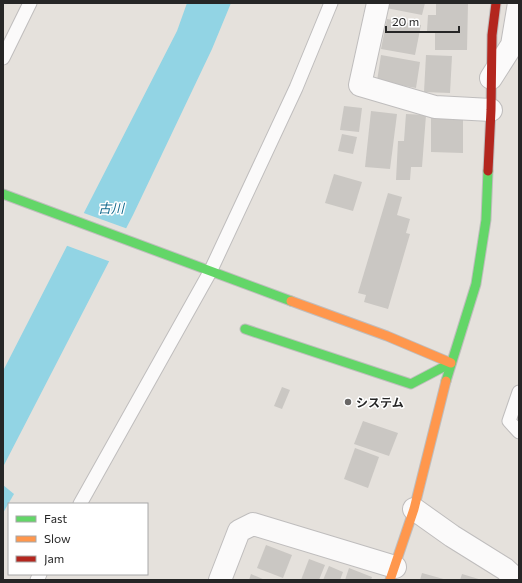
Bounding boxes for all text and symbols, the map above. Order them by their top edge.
scale bar [386,8,459,34]
text: 20 m [392,14,419,28]
water label: 古川 [98,200,126,216]
place label: システム [356,395,404,409]
marker: システム [343,397,353,407]
legend [8,503,148,575]
text: Fast [44,511,67,525]
text: Slow [44,531,71,545]
text: Jam [44,551,64,566]

